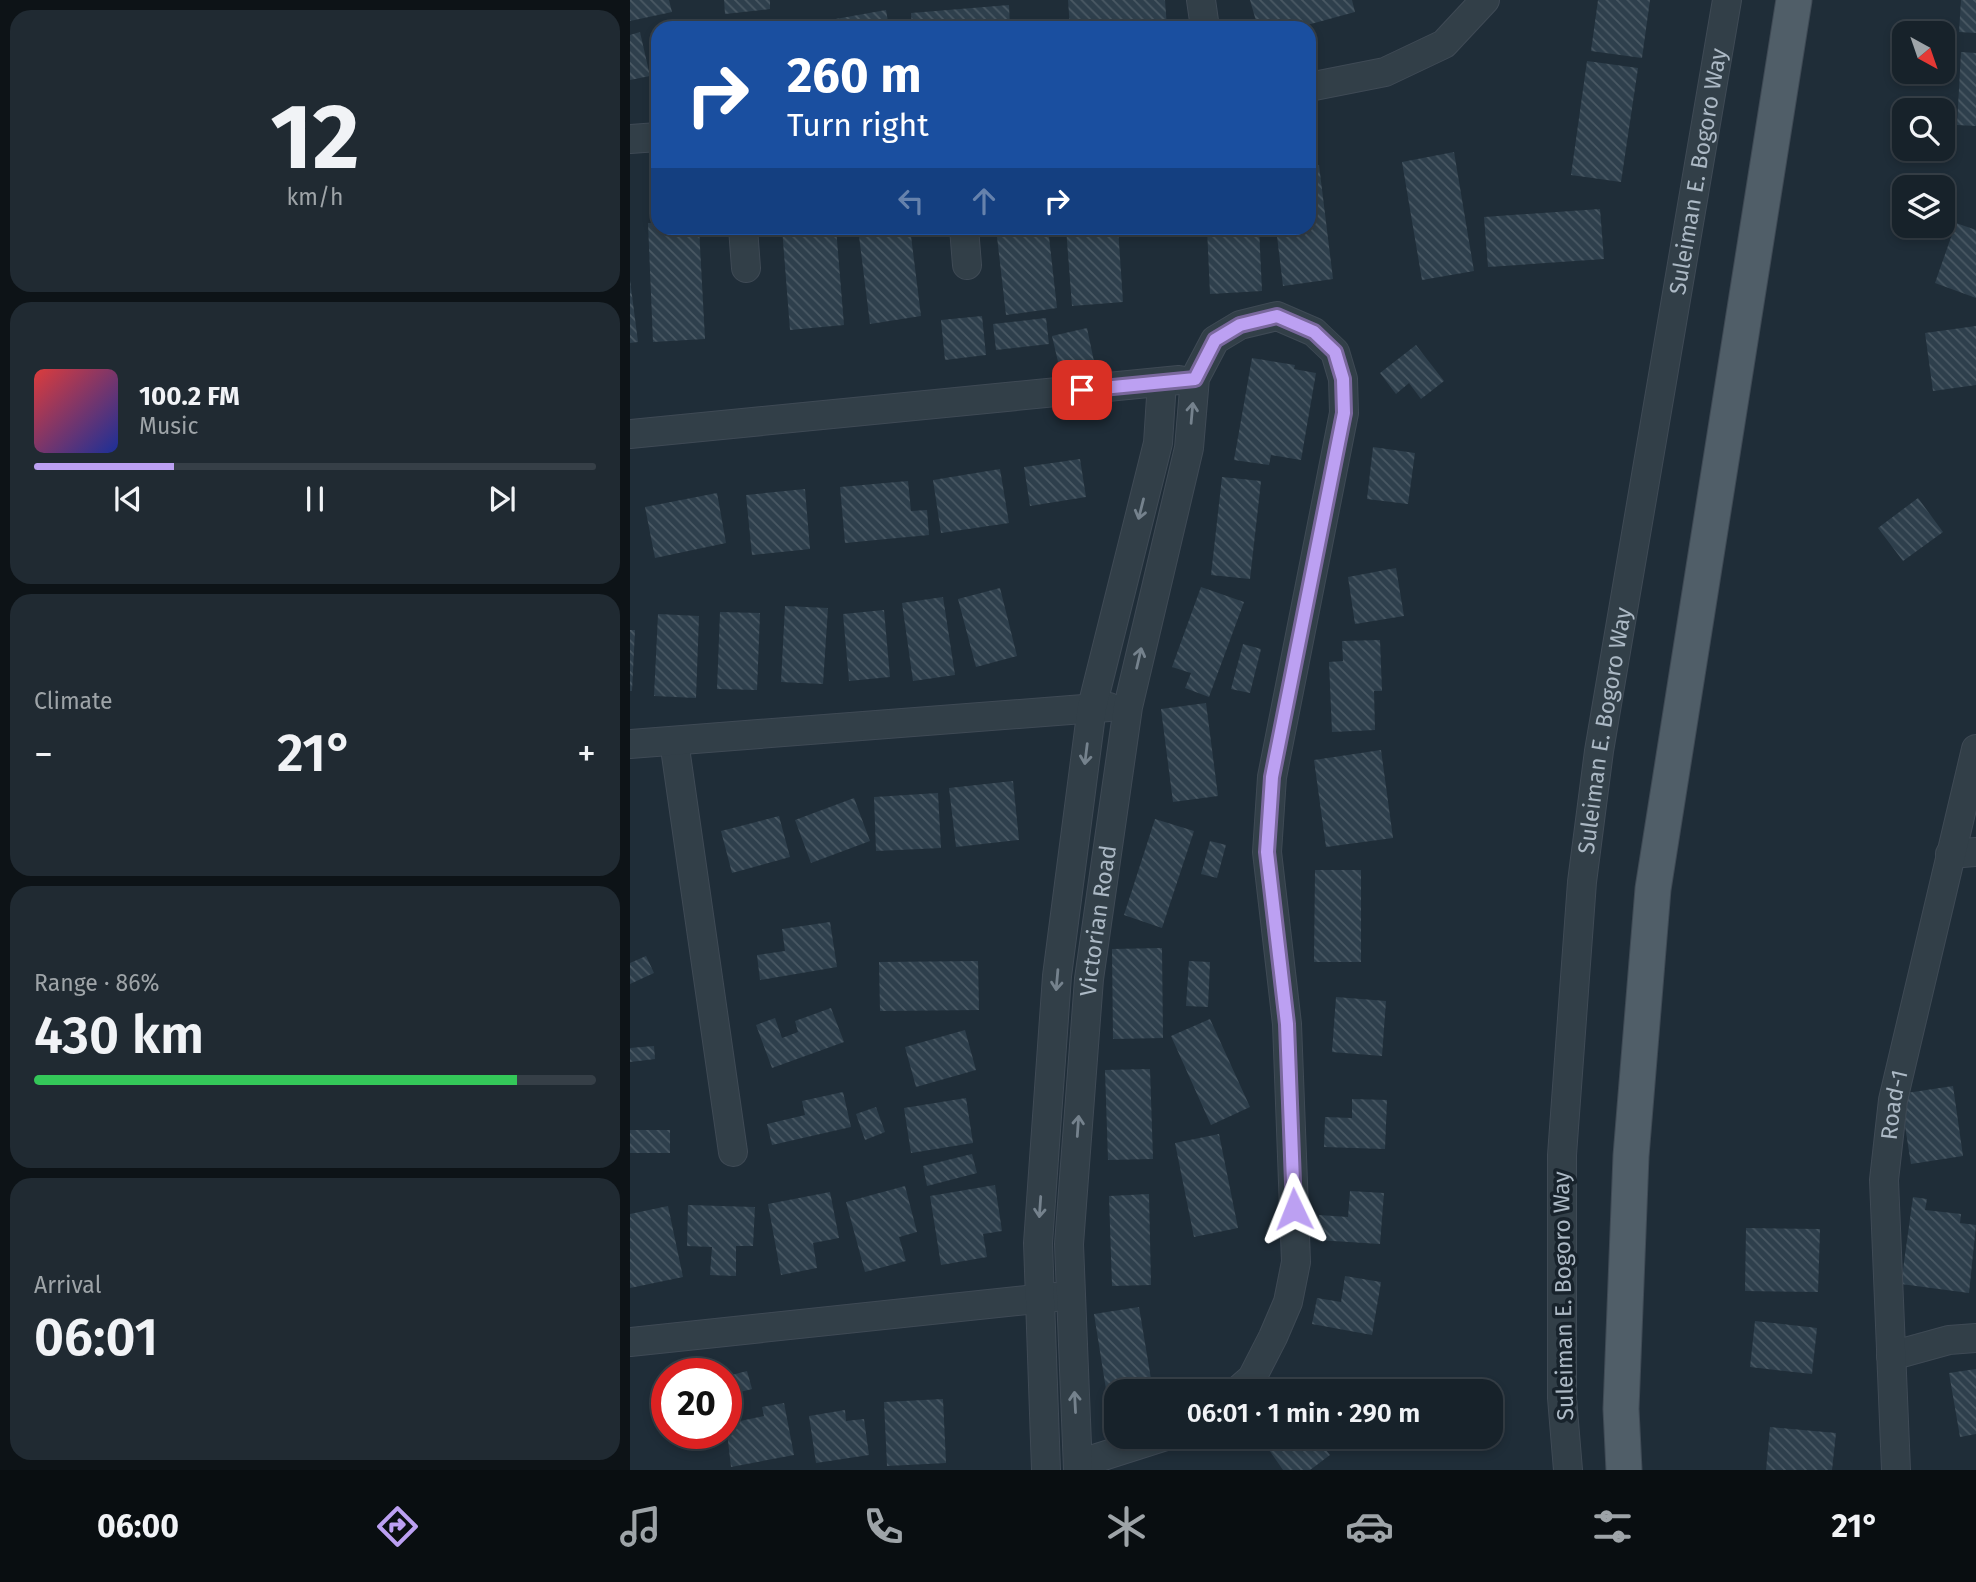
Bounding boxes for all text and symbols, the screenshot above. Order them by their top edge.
north arrow [1892,21,1955,84]
map controls [1892,21,1955,238]
street label: Suleiman E. Bogoro Way [1663,45,1733,297]
text: 260 m [787,46,922,105]
icon: right [672,49,763,140]
text: 12 [270,83,360,192]
button: search [1892,98,1955,161]
text: Turn right [787,106,929,144]
button: layers [1892,175,1955,238]
icon: left [892,182,930,220]
icon: ahead [965,182,1003,220]
icon: right [1038,182,1076,220]
text: km/h [287,183,343,211]
pin [1052,360,1112,420]
icon: arrive [1063,371,1101,409]
text: 100.2 FM [139,381,240,412]
one-way arrow [1186,402,1199,425]
text: Music [139,412,199,440]
icon: previous [109,480,147,518]
icon: pause [296,480,334,518]
icon: next [483,480,521,518]
one-way arrow [1134,497,1148,520]
street label: Suleiman E. Bogoro Way [1572,604,1637,856]
one-way arrow [1133,647,1147,670]
text: Climate [34,687,113,715]
text: 21° [277,722,353,785]
text: − [34,731,53,777]
text: + [577,731,596,777]
one-way arrow [1079,742,1092,765]
street label: Victorian Road [1074,843,1122,997]
one-way arrow [1050,968,1063,991]
text: Range · 86% [34,969,159,997]
text: 430 km [34,1004,204,1067]
street label: Road-1 [1875,1067,1914,1141]
one-way arrow [1072,1115,1085,1138]
street label: Suleiman E. Bogoro Way [1547,1170,1579,1421]
position arrow [1257,1172,1331,1246]
one-way arrow [1033,1195,1046,1218]
text: Arrival [34,1271,101,1299]
text: 06:01 [34,1306,158,1369]
speed limit sign: 20 [651,1358,742,1449]
one-way arrow [1069,1391,1082,1414]
text: 06:01 · 1 min · 290 m [1187,1398,1420,1429]
icon: directions [373,1502,422,1551]
icon: music [616,1502,665,1551]
icon: phone [859,1502,908,1551]
icon: climate [1102,1502,1151,1551]
icon: car [1345,1502,1394,1551]
icon: filters [1588,1502,1637,1551]
text: 06:00 [97,1507,179,1545]
text: 21° [1831,1507,1879,1545]

